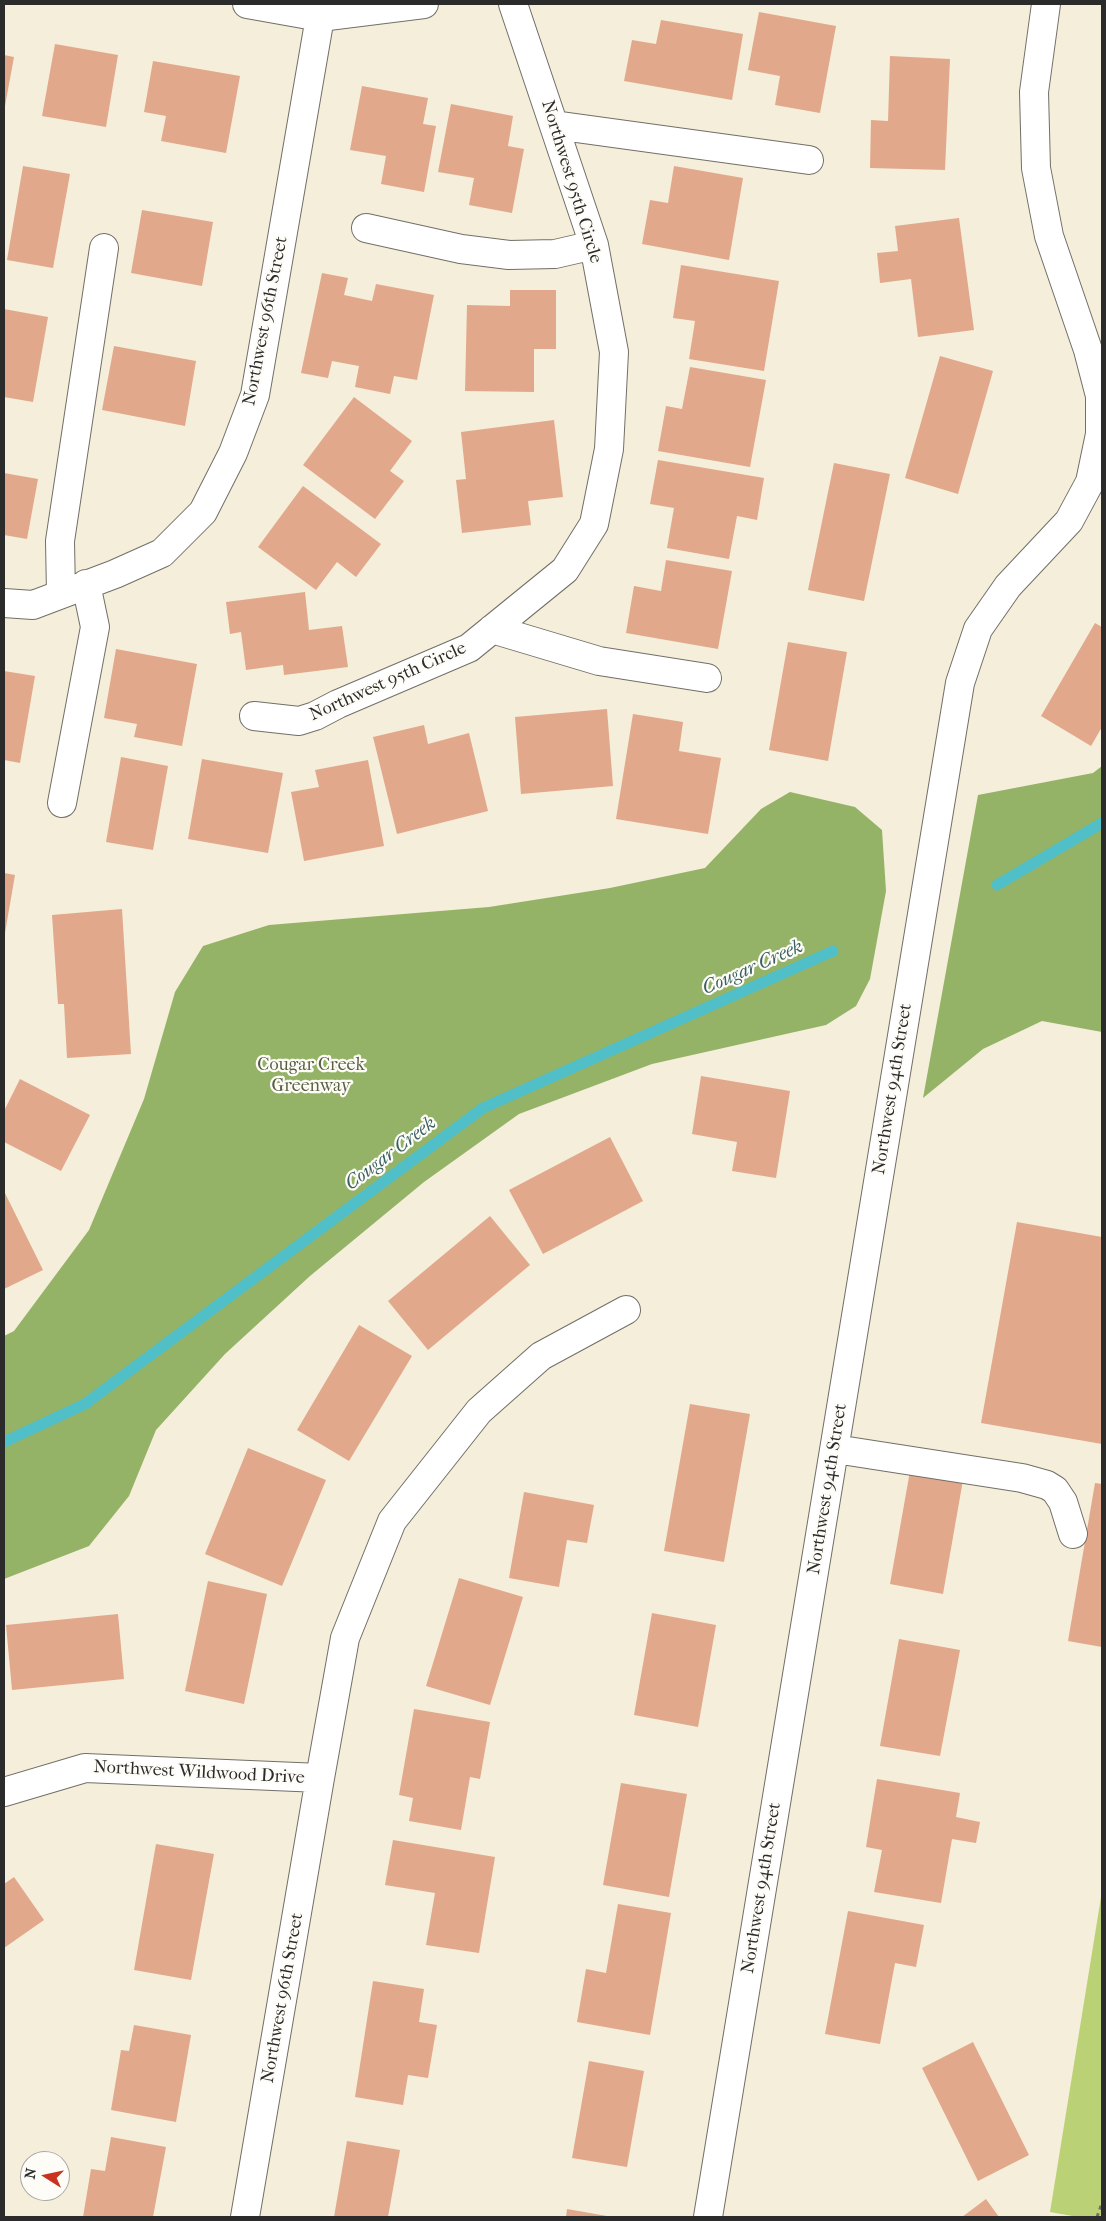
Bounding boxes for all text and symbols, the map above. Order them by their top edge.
street label: Northwest 95th Circle [536,98,606,266]
street label: Northwest 96th Street [239,234,293,408]
street label: Northwest 95th Circle [306,638,470,726]
water label: Cougar Creek [699,936,807,1000]
street label: Northwest 94th Street [869,1002,917,1176]
park label: Cougar Creek Greenway [257,1055,365,1098]
water label: Cougar Creek [341,1112,441,1196]
street label: Northwest 94th Street [804,1402,852,1576]
street label: Northwest Wildwood Drive [93,1757,305,1789]
street label: Northwest 94th Street [738,1801,786,1975]
street label: Northwest 96th Street [257,1911,309,2085]
north arrow [20,2151,70,2201]
text: N [21,2167,40,2180]

